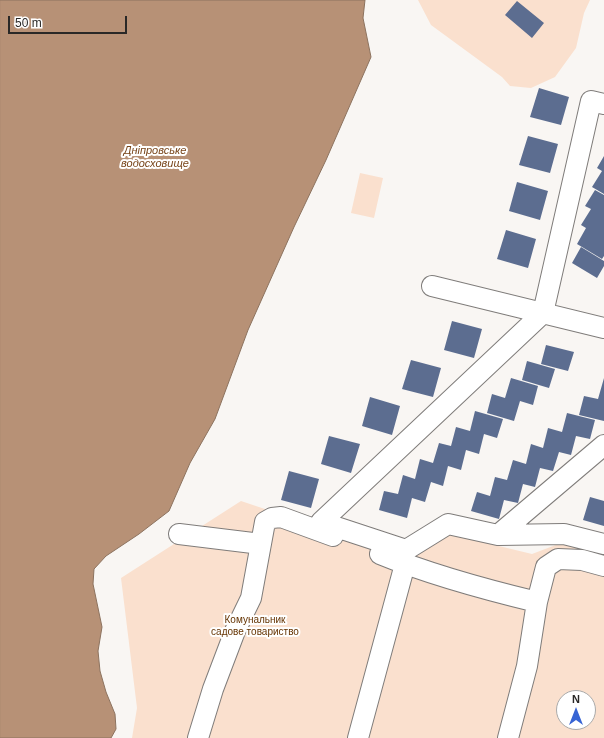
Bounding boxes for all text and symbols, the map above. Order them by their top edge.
scale bar [10,8,129,34]
text: 50 m [15,16,42,30]
water label: Дніпровське водосховище [121,144,189,170]
park label: Комунальник садове товариство [211,614,299,638]
north arrow [556,690,596,730]
text: N [572,693,580,705]

